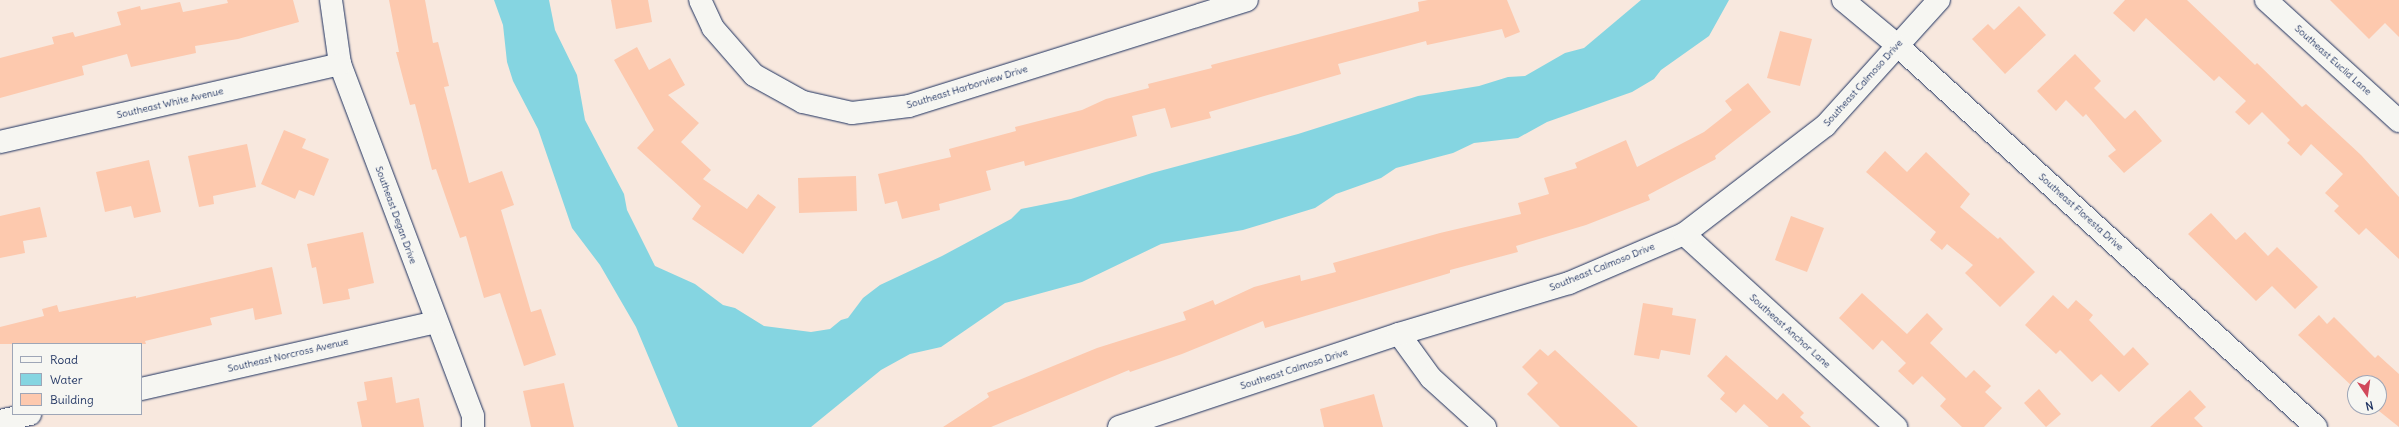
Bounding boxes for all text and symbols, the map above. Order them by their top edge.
street label: Southeast Euclid Lane [2292,22,2374,98]
street label: Southeast Calmoso Drive [1821,37,1905,129]
street label: Southeast Harborview Drive [905,63,1029,111]
street label: Southeast White Avenue [115,85,225,121]
street label: Southeast Degan Drive [373,164,419,266]
street label: Southeast Floresta Drive [2036,171,2126,253]
street label: Southeast Calmoso Drive [1548,240,1656,294]
street label: Southeast Anchor Lane [1747,291,1833,371]
street label: Southeast Norcross Avenue [226,335,350,375]
legend [12,343,142,415]
street label: Southeast Calmoso Drive [1239,346,1349,392]
text: Road [50,352,78,367]
text: Water [50,372,83,387]
north arrow [2347,375,2387,415]
text: Building [50,392,94,407]
text: N [2364,398,2375,413]

